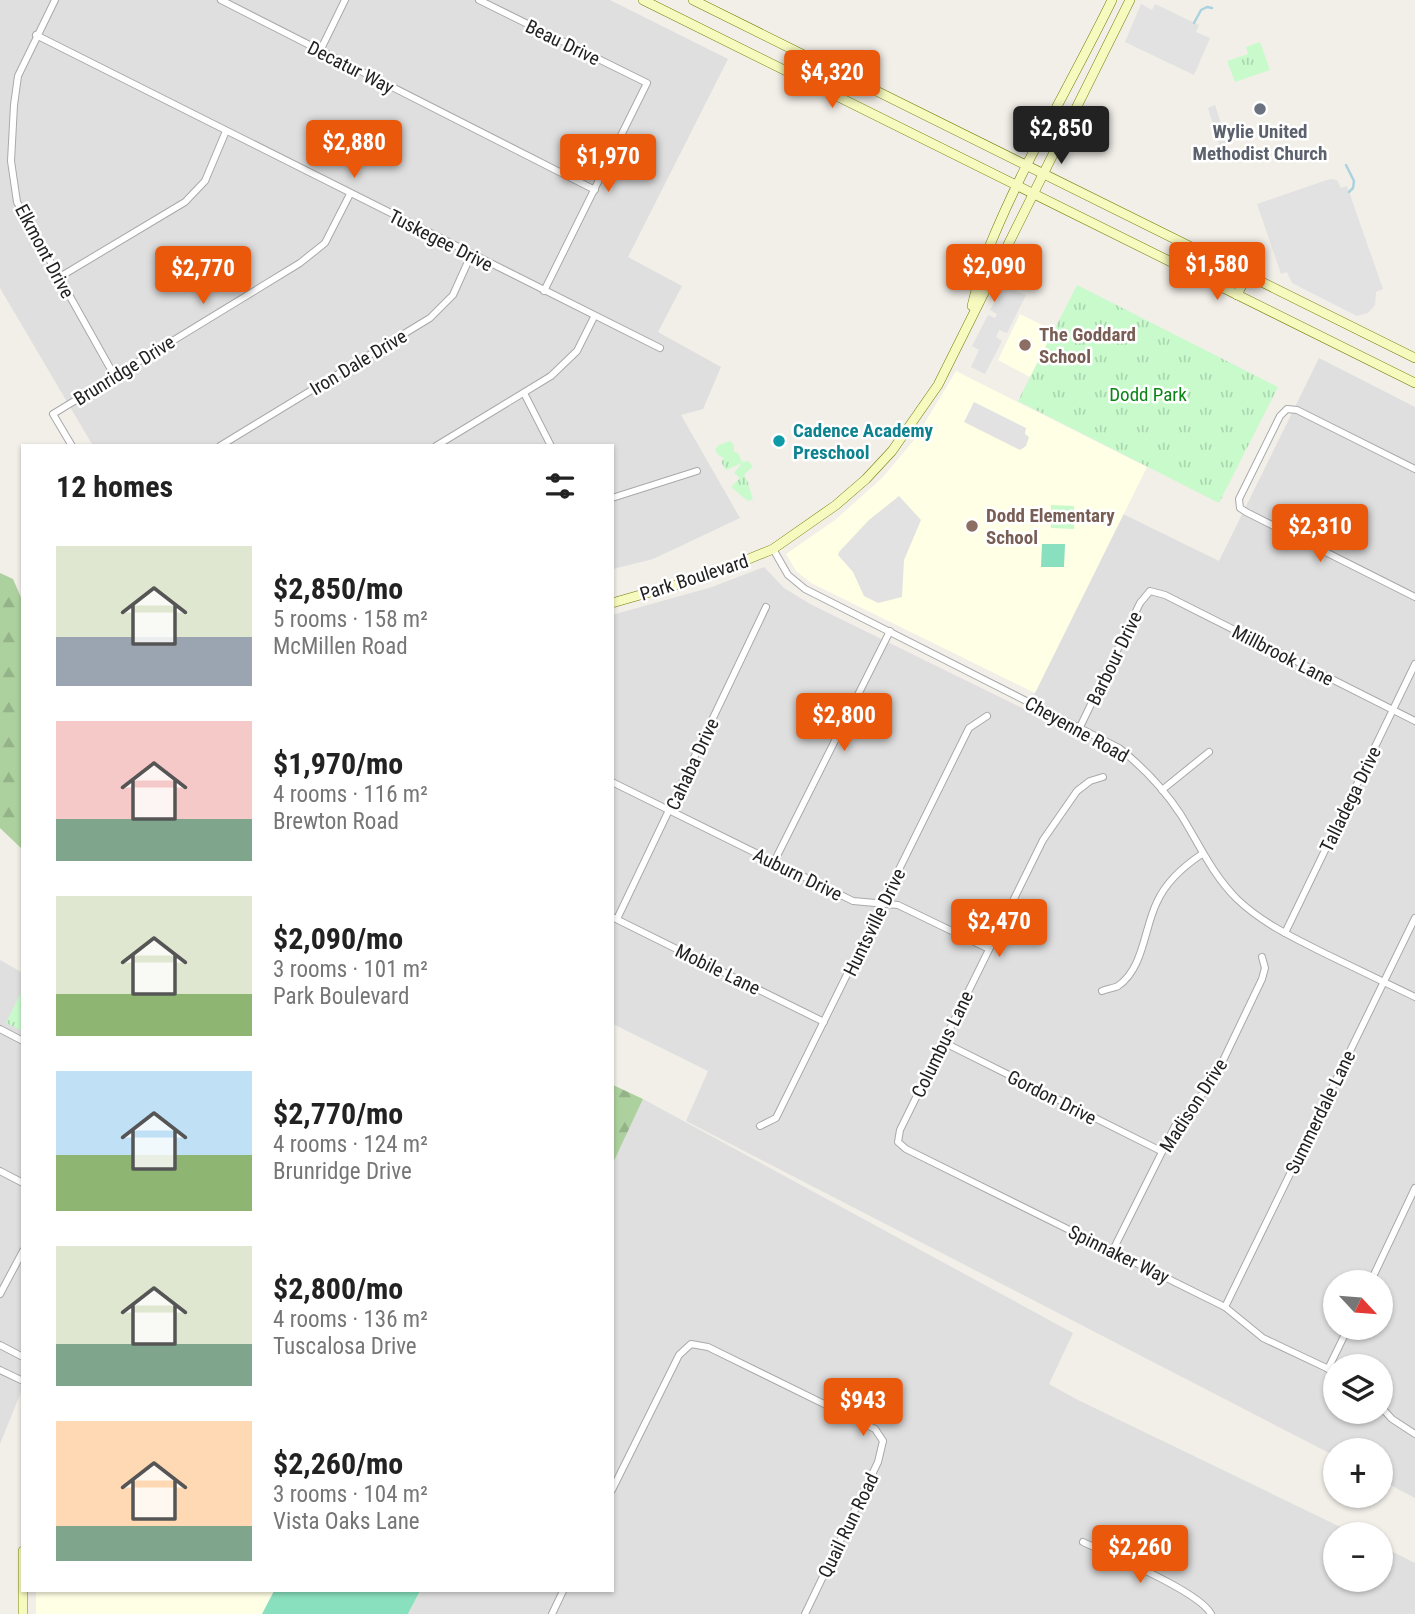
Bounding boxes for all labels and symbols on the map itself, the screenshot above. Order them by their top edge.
street label: Beau Drive [522,15,604,70]
street label: Decatur Way [304,36,398,99]
pin: $4,320 [775,50,889,110]
marker: Wylie United Methodist Church [1252,101,1268,117]
pin: $2,850 [1004,106,1118,166]
pin: $2,880 [297,120,411,180]
place label: Wylie United Methodist Church [1193,120,1327,165]
pin: $1,970 [551,134,665,194]
street label: Elkmont Drive [10,200,79,302]
street label: Tuskegee Drive [385,204,497,277]
pin: $1,580 [1160,243,1274,302]
pin: $2,090 [937,244,1051,304]
pin: $2,770 [146,246,260,306]
place label: The Goddard School [1039,323,1136,368]
street label: Iron Dale Drive [306,324,411,400]
street label: Brunridge Drive [70,330,179,411]
marker: The Goddard School [1017,337,1033,353]
park label: Dodd Park [1109,383,1187,406]
place label: Cadence Academy Preschool [793,419,933,464]
marker: Cadence Academy Preschool [771,433,787,449]
place label: Dodd Elementary School [986,504,1115,549]
pin: $2,310 [1263,504,1377,564]
marker: Dodd Elementary School [964,518,980,534]
street label: Park Boulevard [637,549,751,606]
street label: Barbour Drive [1082,608,1147,709]
street label: Millbrook Lane [1228,620,1337,691]
street label: Cheyenne Road [1021,691,1133,767]
pin: $2,800 [787,694,901,753]
street label: Cahaba Drive [661,714,724,814]
street label: Talladega Drive [1315,742,1386,856]
street label: Auburn Drive [750,843,846,906]
street label: Huntsville Drive [839,865,910,980]
pin: $2,470 [942,900,1056,959]
street label: Mobile Lane [672,939,764,1000]
street label: Columbus Lane [907,987,978,1101]
street label: Summerdale Lane [1281,1047,1360,1178]
street label: Madison Drive [1155,1054,1232,1156]
street label: Gordon Drive [1003,1065,1100,1130]
street label: Spinnaker Way [1064,1220,1173,1289]
north arrow [1323,1270,1393,1340]
pin: $943 [822,1378,904,1438]
street label: Quail Run Road [813,1469,884,1581]
pin: $2,260 [1083,1526,1197,1585]

